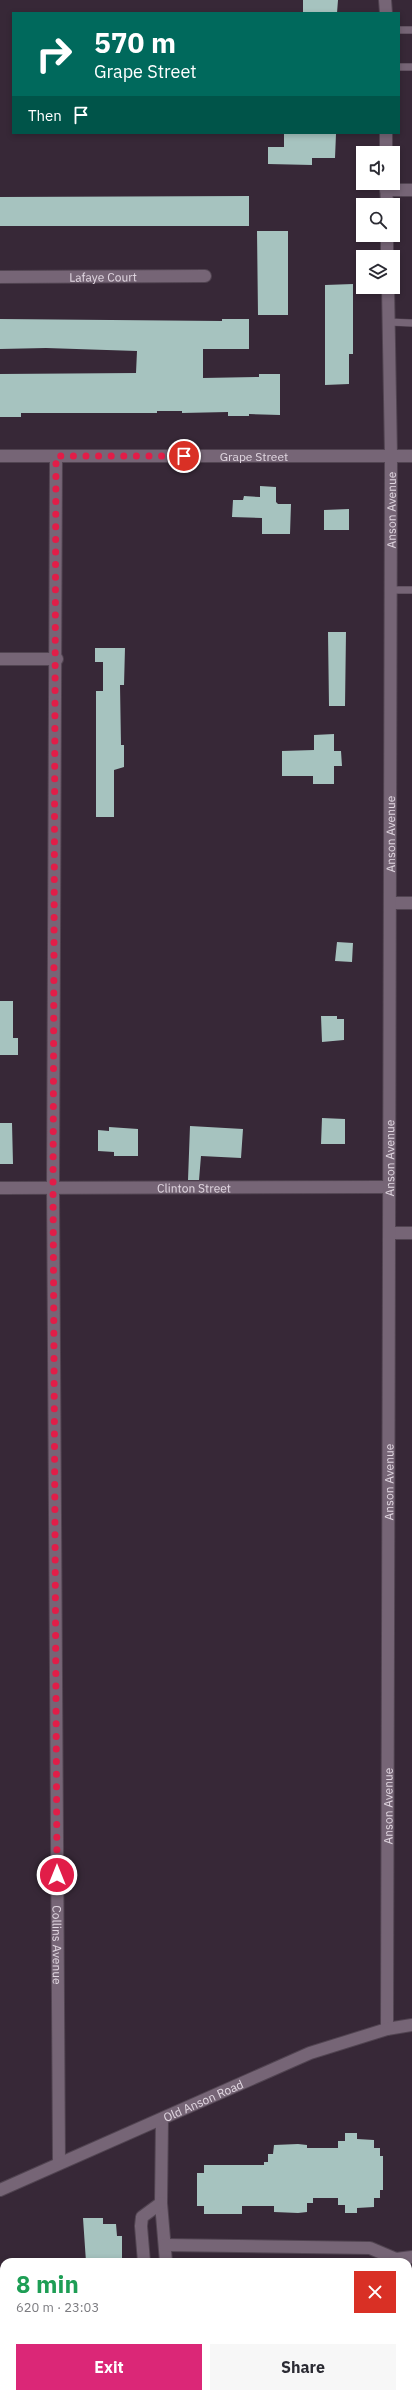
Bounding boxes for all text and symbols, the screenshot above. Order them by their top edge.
text: 570 m [94,24,176,61]
icon: right [28,28,80,80]
text: Grape Street [94,60,197,83]
icon: arrive [70,104,92,126]
text: Then [28,106,62,125]
map controls [356,146,400,294]
button: sound [356,146,400,190]
button: search [356,198,400,242]
button: layers [356,250,400,294]
street label: Lafaye Court [69,269,137,284]
pin [167,439,201,473]
icon: arrive [173,445,195,467]
street label: Grape Street [220,449,288,464]
street label: Anson Avenue [383,471,398,548]
street label: Anson Avenue [382,795,398,872]
street label: Anson Avenue [382,1119,397,1196]
street label: Clinton Street [157,1180,231,1195]
street label: Anson Avenue [381,1443,396,1520]
street label: Anson Avenue [380,1767,395,1844]
position arrow [36,1854,78,1896]
street label: Collins Avenue [50,1905,65,1985]
street label: Old Anson Road [161,2076,245,2125]
text: 8 min [16,2268,79,2300]
button: close [354,2271,396,2313]
text: 620 m · 23:03 [16,2299,99,2316]
button: Exit [16,2344,202,2390]
button: Share [210,2344,396,2390]

